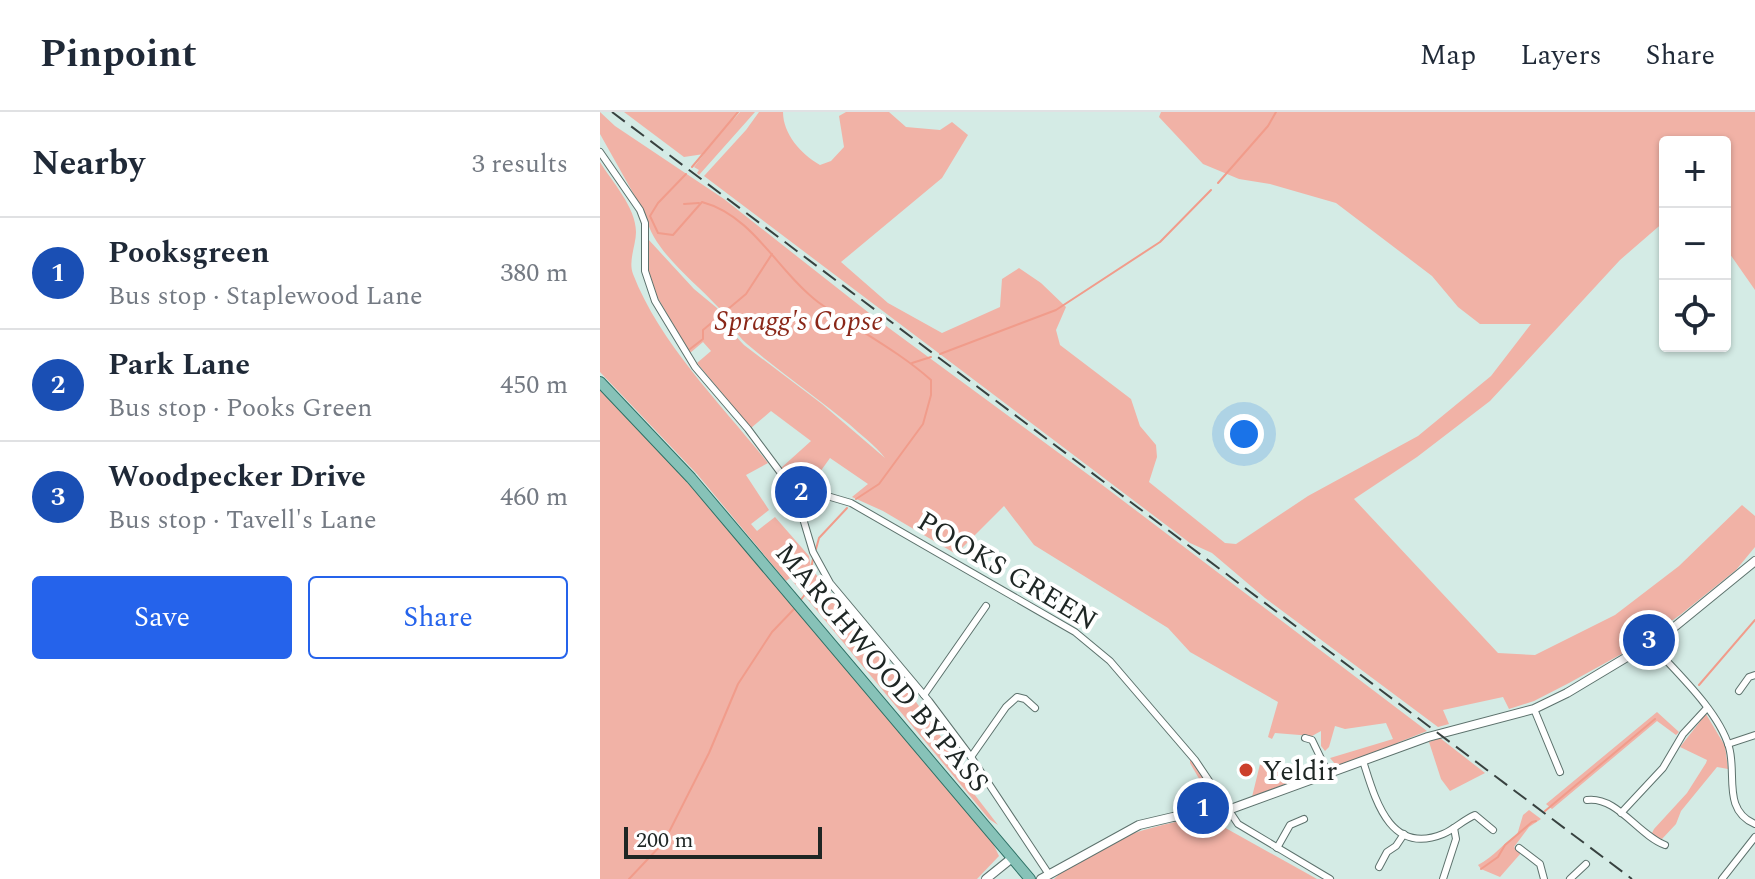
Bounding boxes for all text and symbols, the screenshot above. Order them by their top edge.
text: Pinpoint [40,26,197,84]
text: Map [1420,34,1476,77]
text: Layers [1520,34,1602,77]
text: Share [1646,34,1715,77]
map controls [1659,136,1731,352]
button: + [1659,136,1731,208]
text: Nearby [32,138,145,190]
text: 3 results [472,144,568,184]
button: − [1659,208,1731,280]
text: Pooksgreen [108,230,270,276]
text: 1 [51,253,65,293]
text: 380 m [500,253,568,293]
text: Bus stop · Staplewood Lane [108,276,423,316]
button: locate [1659,280,1731,352]
park label: Spragg's Copse [715,300,883,343]
text: Park Lane [108,342,250,388]
text: 2 [51,365,65,405]
text: 450 m [500,365,568,405]
text: Bus stop · Pooks Green [108,388,372,428]
your location [1224,414,1264,454]
text: Woodpecker Drive [108,454,366,500]
pin: 2 [775,462,827,522]
text: 3 [51,477,65,517]
text: 460 m [500,477,568,517]
text: Bus stop · Tavell's Lane [108,500,377,540]
street label: POOKS GREEN [909,500,1106,642]
street label: MARCHWOOD BYPASS [764,534,999,802]
button: Save [32,576,292,659]
button: Share [308,576,568,659]
pin: 3 [1623,610,1675,670]
place label: Yeldir [1262,750,1337,793]
marker: Yeldir [1237,761,1255,779]
pin: 1 [1177,778,1229,838]
scale bar [624,823,822,859]
text: 200 m [636,824,693,857]

